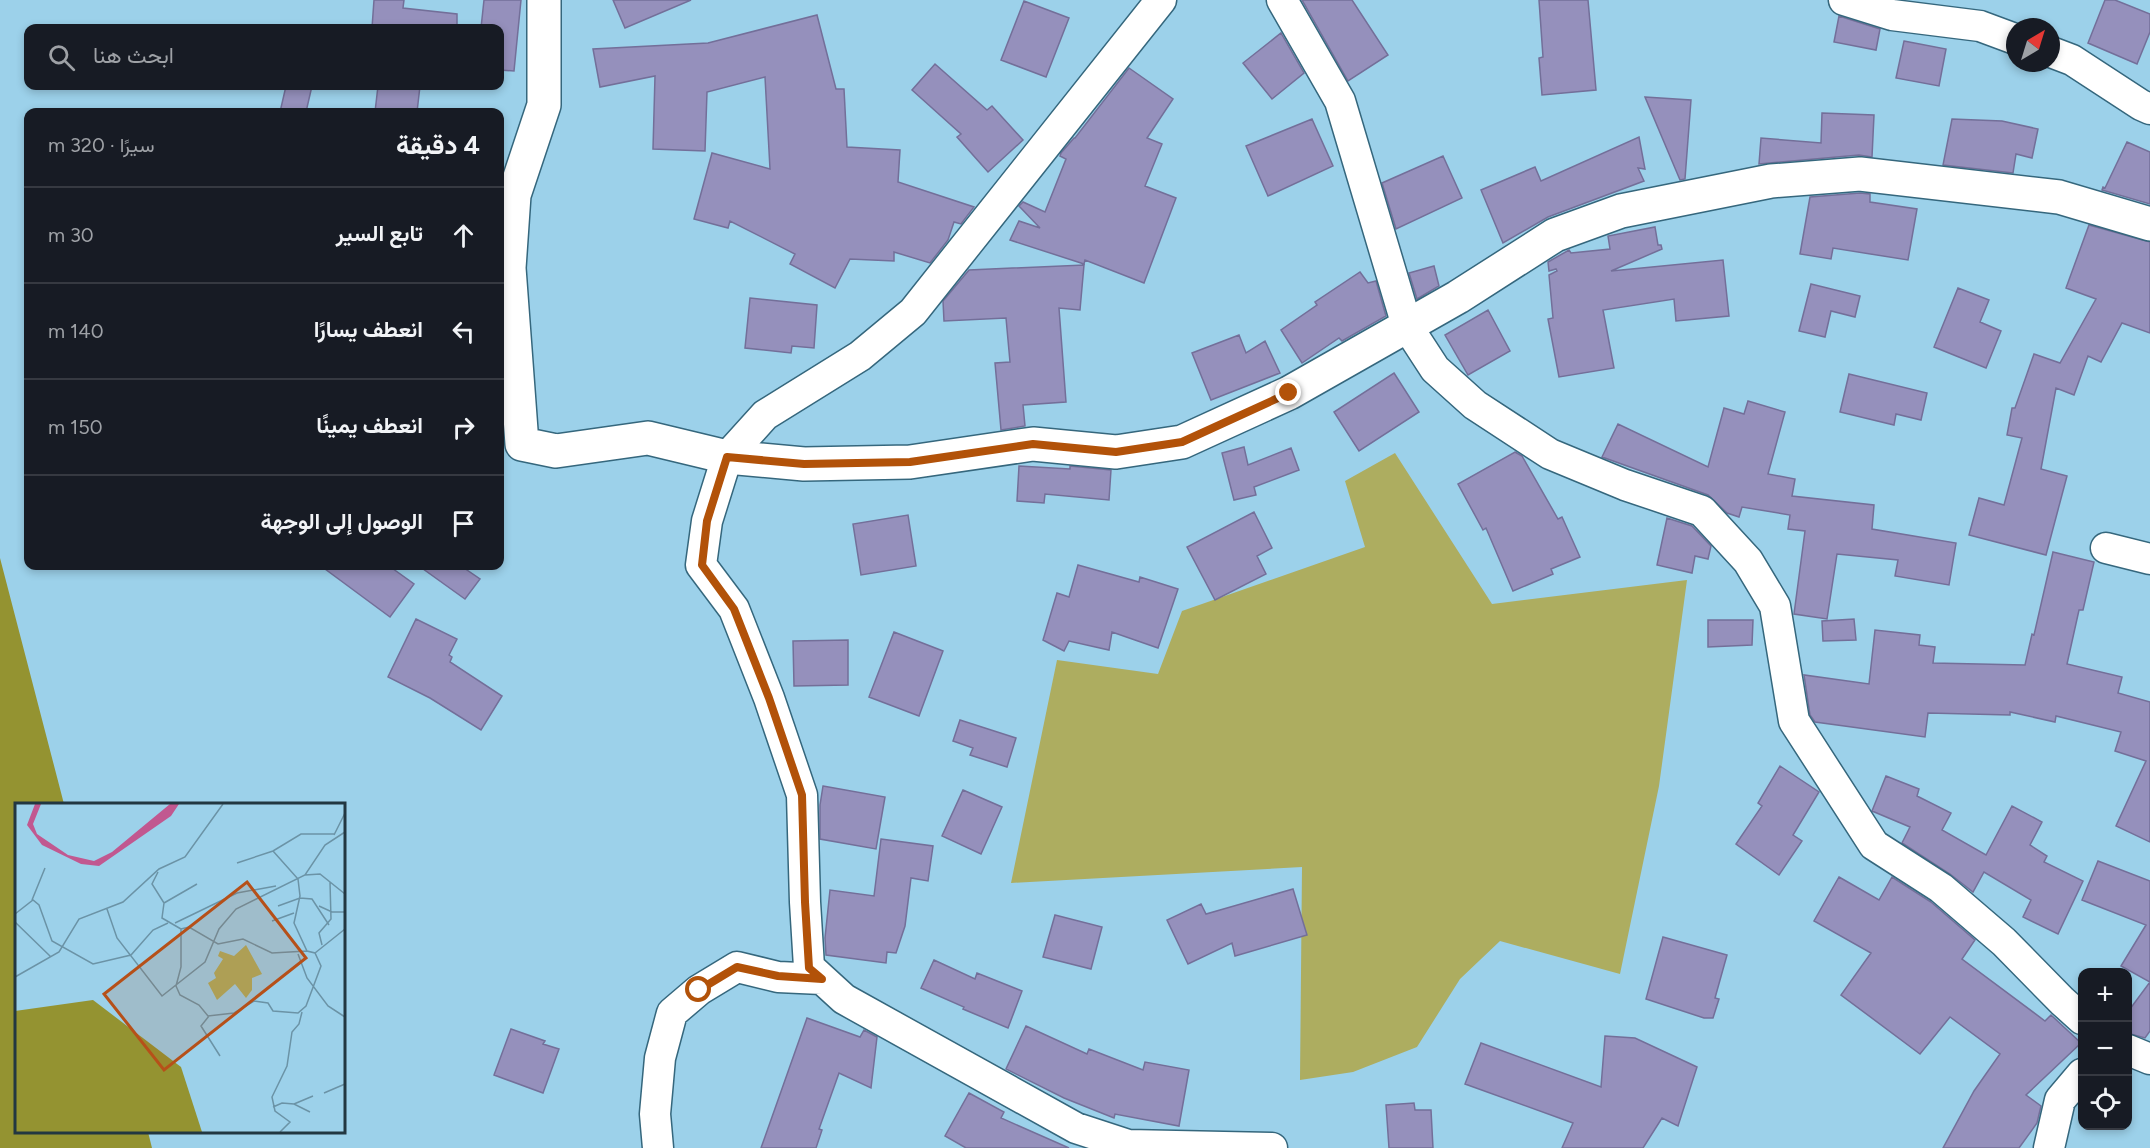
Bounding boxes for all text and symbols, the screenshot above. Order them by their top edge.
north arrow [2006,18,2060,72]
search box [24,24,504,90]
icon: search [45,41,78,74]
text: ابحث هنا [93,42,174,69]
text: 4 دقيقة [396,129,480,161]
text: سيرًا · 320 m [48,133,155,157]
icon: ahead [447,219,480,252]
text: تابع السير [336,220,423,247]
text: 30 m [48,223,94,247]
icon: left [447,315,480,348]
text: انعطف يسارًا [314,316,423,343]
text: 140 m [48,319,103,343]
route end [1275,379,1301,405]
icon: right [447,411,480,444]
text: انعطف يمينًا [316,412,423,439]
text: 150 m [48,415,103,439]
icon: arrive [447,507,480,540]
text: الوصول إلى الوجهة [260,508,423,535]
inset map [15,803,345,1133]
map controls [2078,968,2132,1130]
button: + [2078,968,2132,1022]
route start [685,976,711,1002]
button: − [2078,1022,2132,1076]
button: locate [2078,1076,2132,1130]

